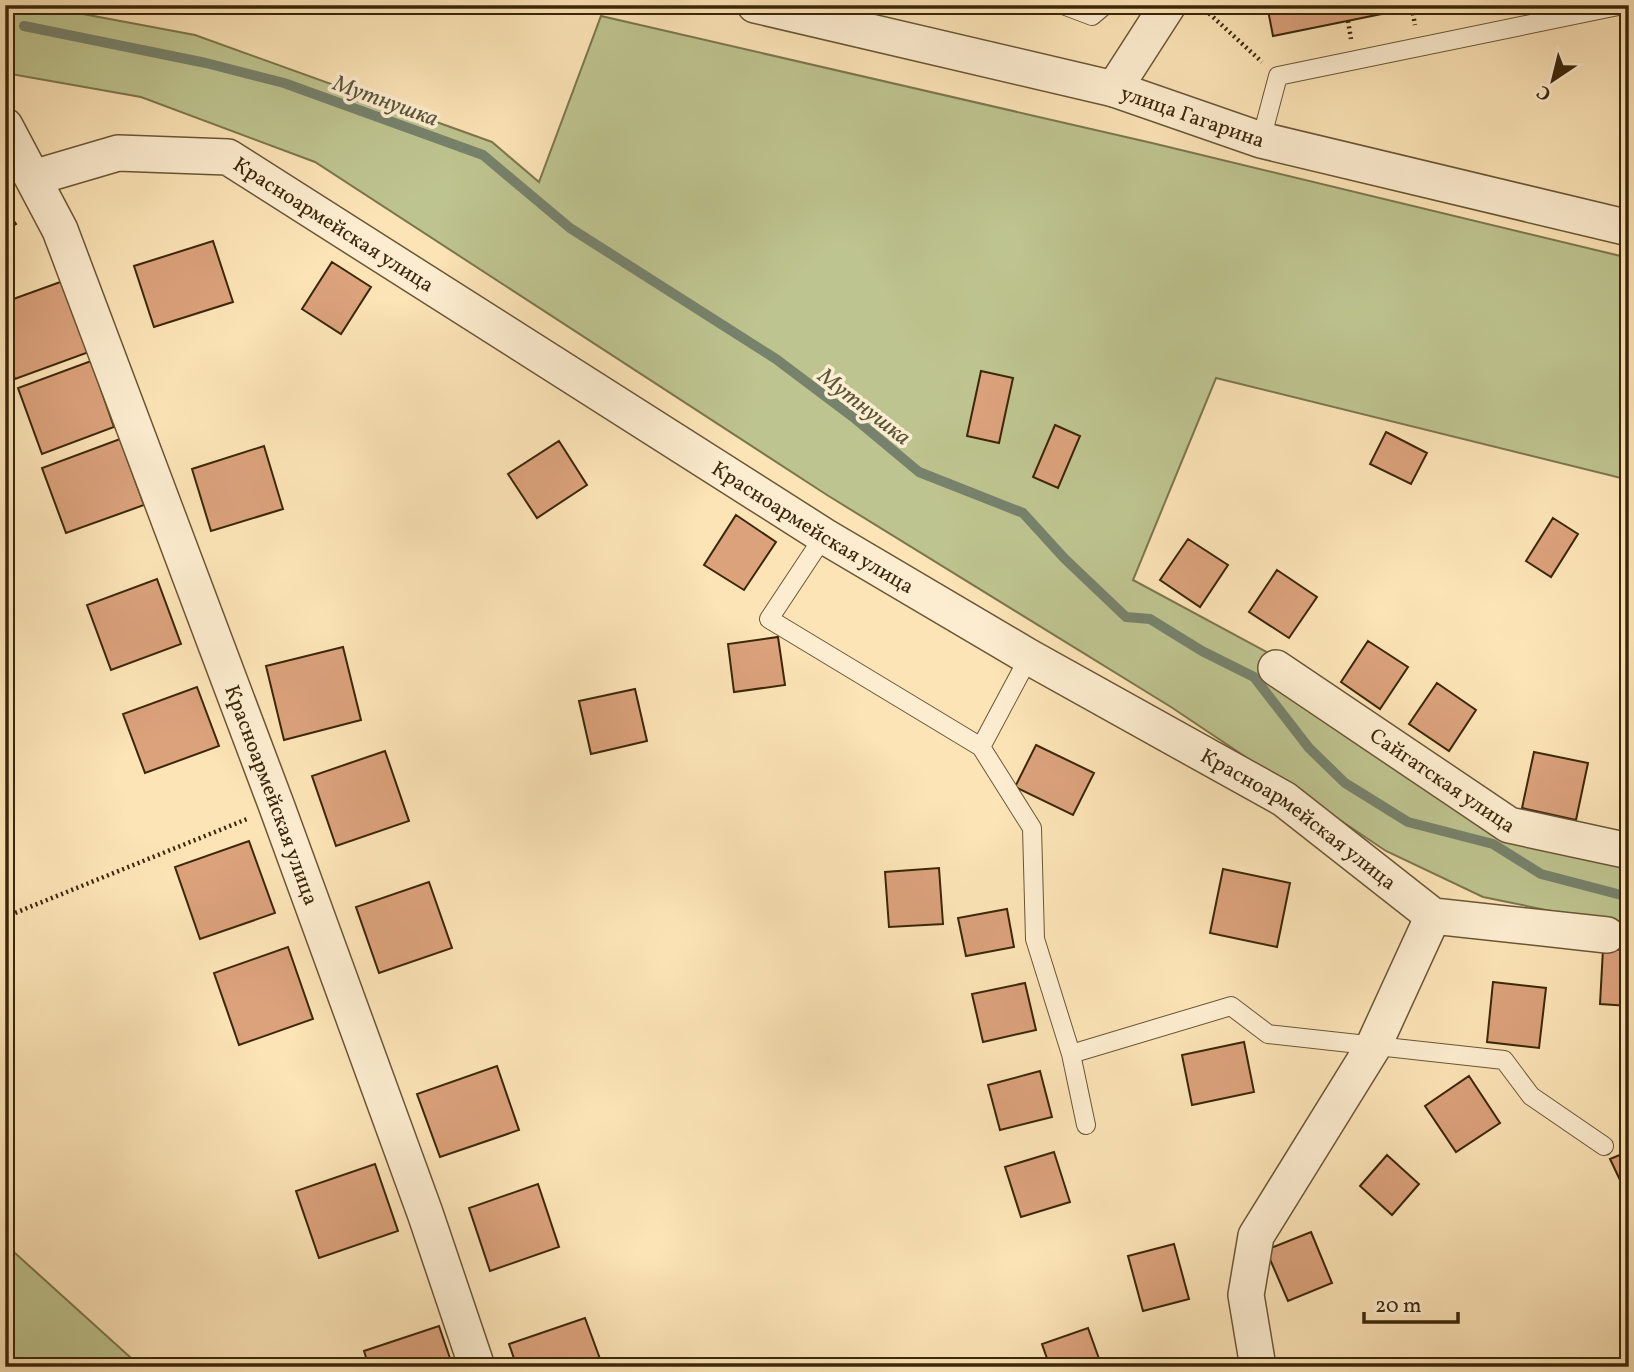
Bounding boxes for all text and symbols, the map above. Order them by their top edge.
north arrow [1518,46,1588,116]
water label: Мутнушка [327,68,442,136]
text: С [1532,78,1557,106]
street label: улица Гагарина [1116,79,1268,156]
street label: Красноармейская улица [227,151,439,300]
water label: Мутнушка [810,361,917,454]
street label: Красноармейская улица [705,455,919,602]
street label: Красноармейская улица [216,681,325,910]
street label: Сайгатская улица [1363,722,1521,841]
street label: Красноармейская улица [1195,742,1402,898]
scale bar [1364,1281,1459,1325]
text: 20 m [1375,1292,1421,1321]

